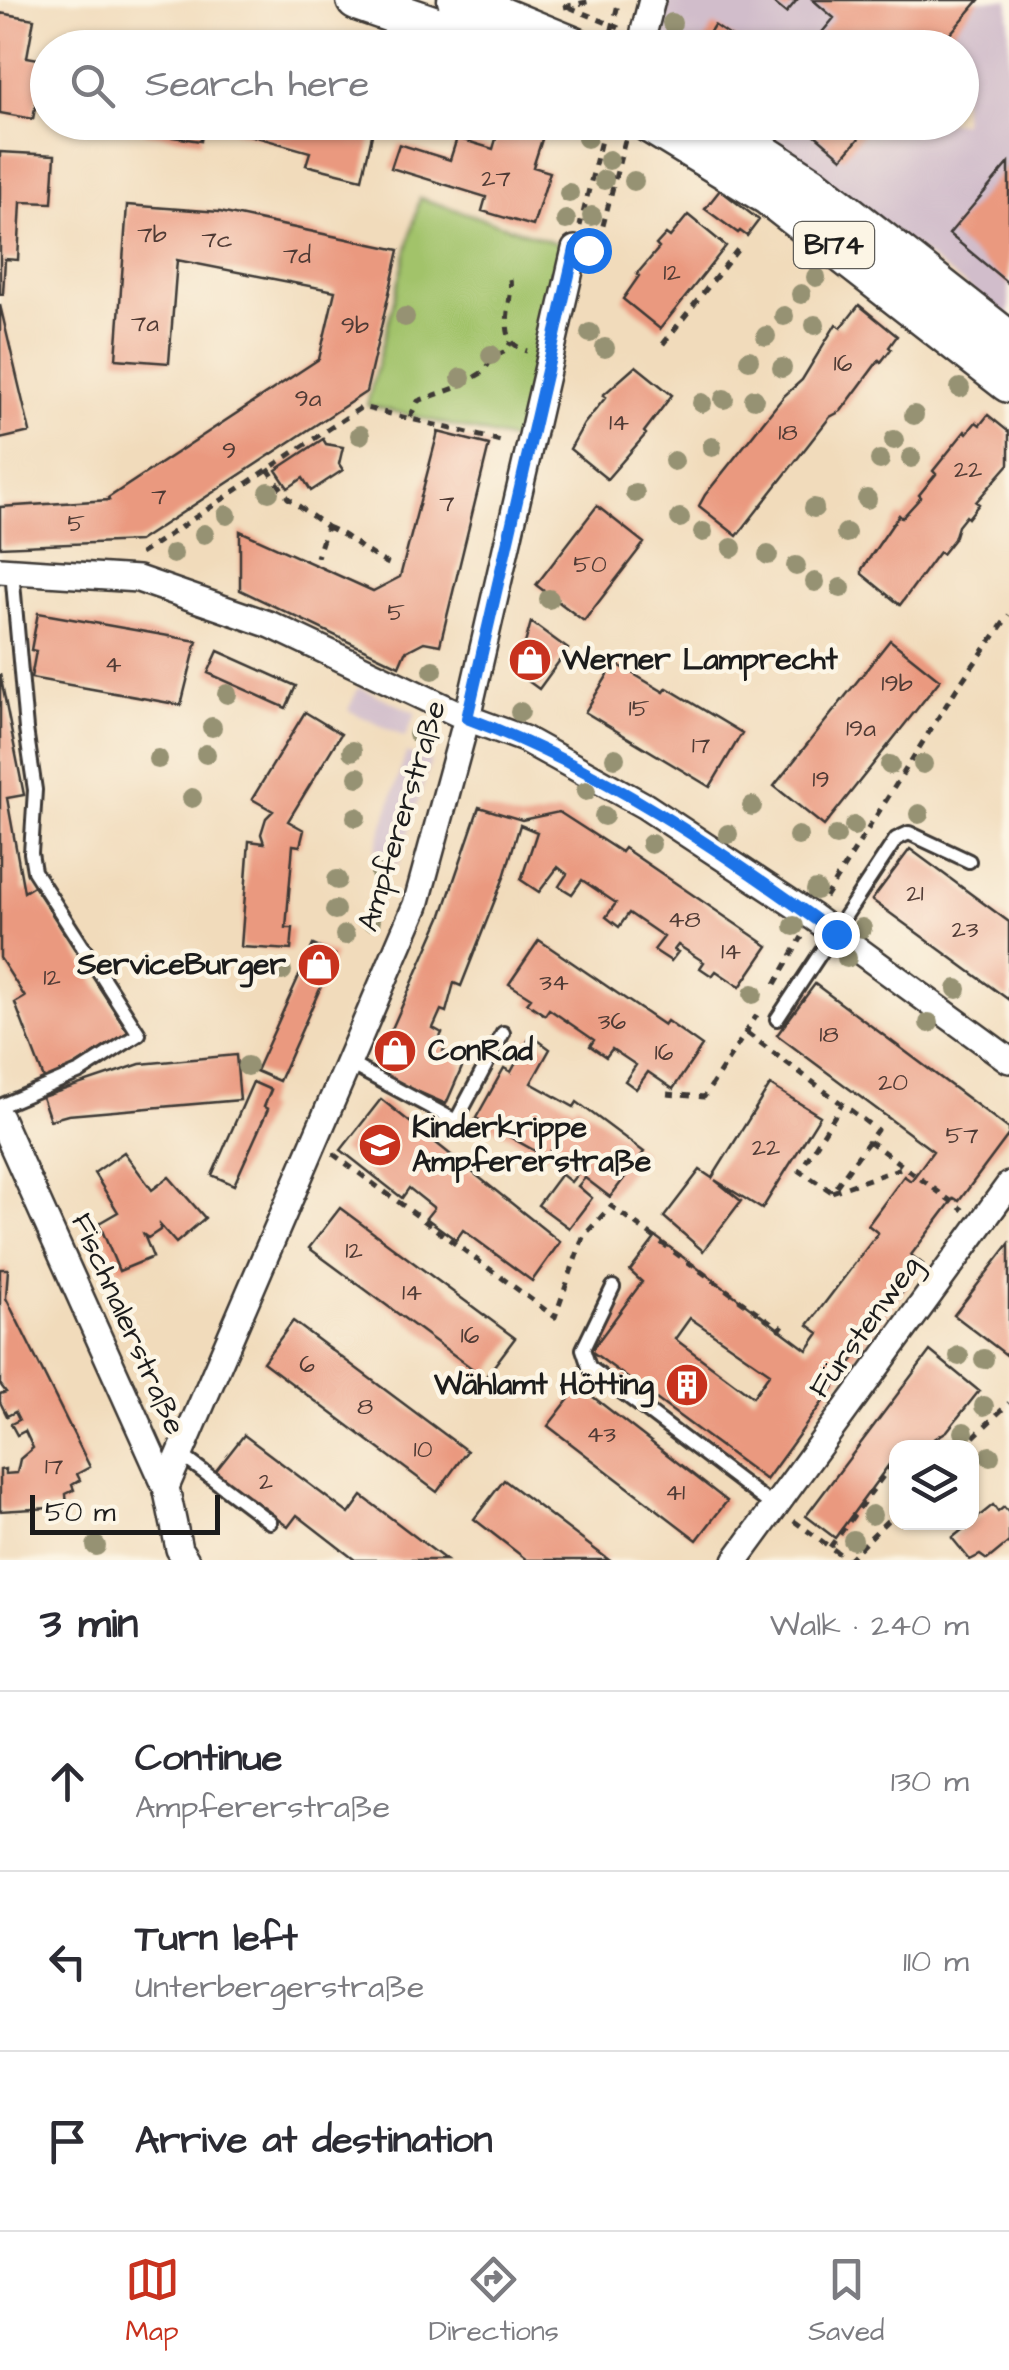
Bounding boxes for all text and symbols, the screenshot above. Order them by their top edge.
search box [30,30,979,140]
icon: search [65,58,120,113]
text: Search here [145,59,369,111]
house number: 27 [481,161,511,196]
house number: 7b [137,217,167,252]
house number: 7c [201,222,233,257]
road number: B174 [794,222,874,268]
route start [566,228,612,274]
house number: 7d [283,238,311,273]
house number: 12 [663,255,681,290]
house number: 7a [131,306,159,341]
house number: 9b [341,308,369,343]
house number: 16 [834,346,853,381]
house number: 9a [295,381,322,416]
house number: 14 [609,405,629,440]
house number: 18 [778,415,798,450]
house number: 9 [222,433,236,468]
house number: 22 [954,452,982,487]
house number: 7 [151,479,167,514]
house number: 7 [439,486,455,521]
house number: 5 [67,506,85,541]
house number: 50 [573,547,607,582]
house number: 5 [387,595,405,630]
shop icon: Werner Lamprecht [507,637,553,683]
place label: Werner Lamprecht [561,639,838,682]
house number: 4 [104,647,122,682]
house number: 19b [881,666,913,701]
house number: 15 [629,691,650,726]
street label: Ampfererstraße [347,695,457,937]
house number: 19a [846,711,876,746]
house number: 17 [692,728,710,763]
house number: 19 [812,762,830,797]
house number: 21 [906,876,924,911]
house number: 48 [667,902,701,937]
route end [814,912,860,958]
house number: 23 [951,912,979,947]
house number: 14 [721,934,741,969]
shop icon: ServiceBurger [296,942,342,988]
place label: ServiceBurger [76,944,286,988]
house number: 12 [43,960,61,995]
house number: 34 [539,965,569,1000]
house number: 36 [598,1004,627,1039]
house number: 18 [819,1017,839,1052]
shop icon: ConRad [372,1028,418,1074]
place label: ConRad [428,1030,534,1072]
house number: 16 [655,1035,674,1070]
house number: 20 [878,1065,908,1100]
place label: Kinderkrippe Ampfererstraße [412,1107,651,1184]
house number: 57 [945,1118,979,1153]
school or university icon: Kinderkrippe Ampfererstraße [357,1122,403,1168]
house number: 22 [752,1130,780,1165]
street label: Fischnalerstraße [60,1206,196,1442]
house number: 12 [345,1233,363,1268]
street label: Fürstenweg [799,1247,932,1407]
house number: 14 [402,1275,422,1310]
house number: 16 [461,1318,480,1353]
house number: 6 [299,1347,315,1382]
building icon: Wählamt Hötting [664,1362,710,1408]
place label: Wählamt Hötting [433,1364,655,1408]
house number: 8 [357,1389,373,1424]
house number: 43 [586,1417,616,1452]
house number: 10 [414,1432,433,1467]
map controls [889,1440,979,1530]
button: layers [889,1440,979,1530]
house number: 17 [45,1449,63,1484]
house number: 2 [259,1464,273,1499]
house number: 41 [665,1475,685,1510]
scale bar [30,1490,220,1534]
text: 50 m [45,1493,116,1532]
text: 3 min [40,1596,138,1654]
text: Walk · 240 m [770,1603,969,1648]
text: Continue [135,1733,282,1785]
icon: ahead [40,1754,95,1809]
text: 130 m [891,1759,969,1804]
text: Ampfererstraße [135,1785,390,1830]
text: Turn left [135,1913,298,1965]
icon: left [40,1934,95,1989]
text: 110 m [903,1939,969,1984]
text: Unterbergerstraße [135,1965,424,2010]
icon: arrive [40,2114,95,2169]
text: Arrive at destination [135,2115,492,2167]
tab: Map [125,2252,180,2351]
tab: Directions [429,2252,559,2351]
tab: Saved [808,2252,884,2351]

